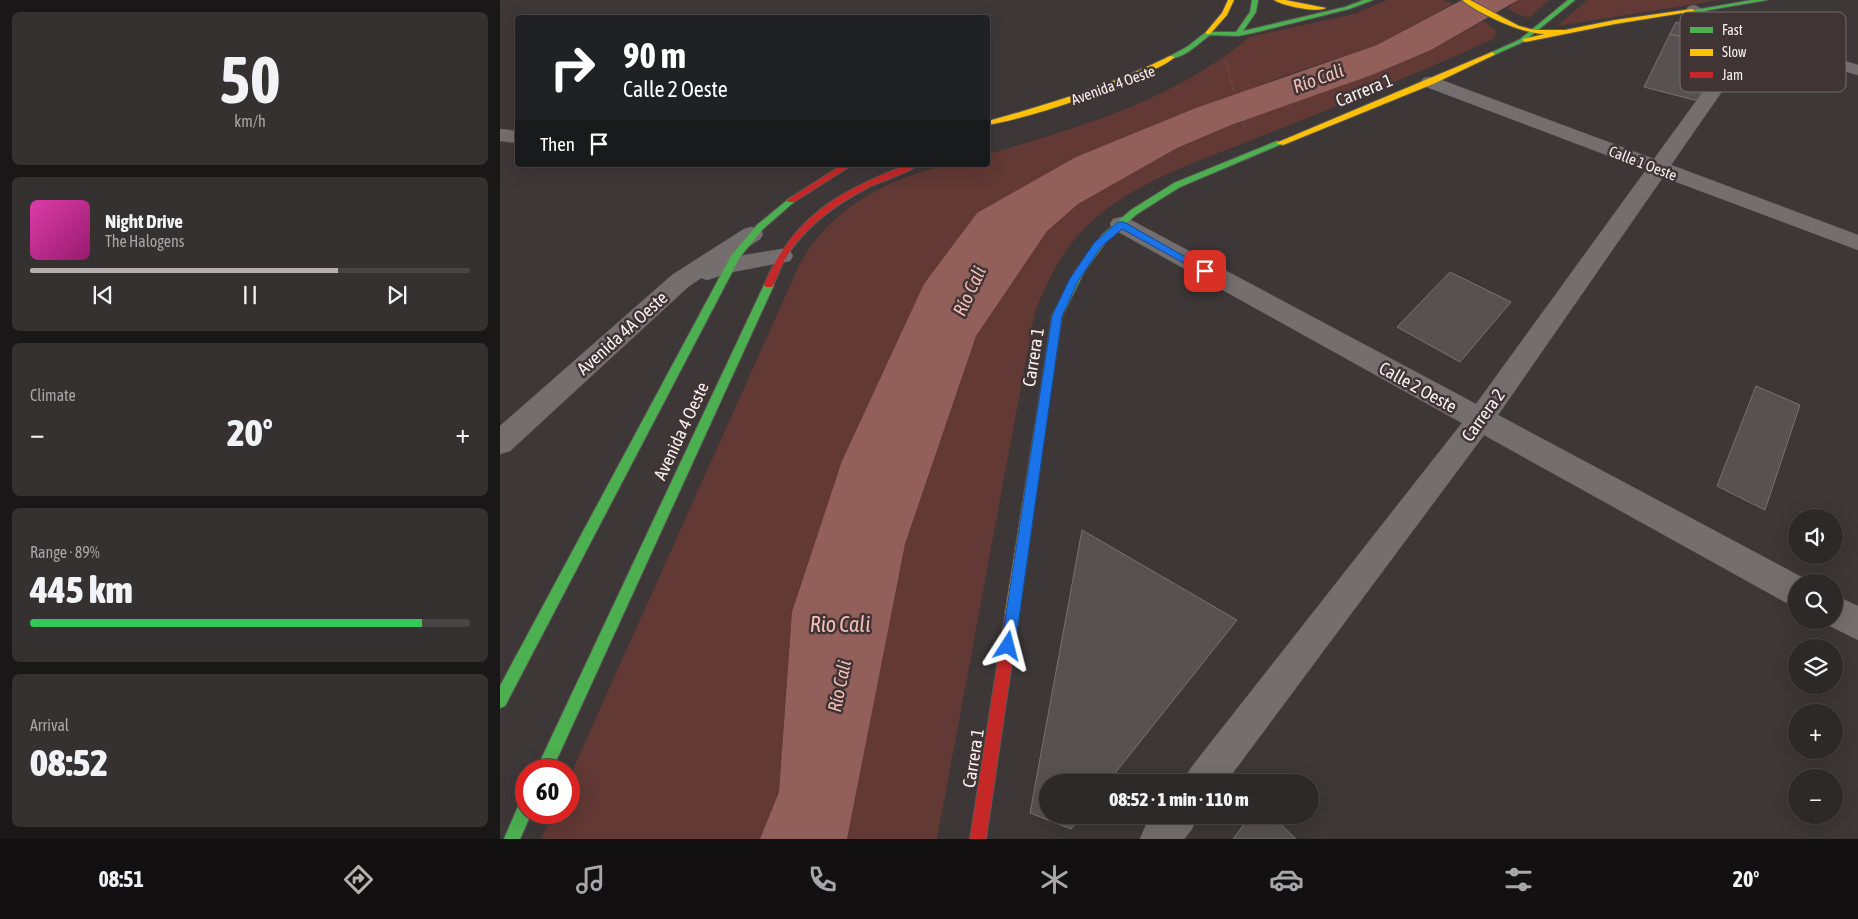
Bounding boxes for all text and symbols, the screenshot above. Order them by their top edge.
legend [1680,12,1846,92]
text: Fast [1722,22,1743,38]
icon: right [540,35,605,100]
text: 90 m [623,35,686,75]
text: 50 [219,42,281,117]
text: Slow [1722,44,1747,60]
water label: Río Cali [1290,59,1346,97]
street label: Avenida 4 Oeste [1069,62,1157,108]
text: Jam [1722,67,1743,83]
street label: Carrera 1 [1332,69,1396,111]
text: Calle 2 Oeste [623,76,728,102]
text: km/h [234,112,266,130]
icon: arrive [585,130,613,158]
text: Then [540,133,575,155]
street label: Calle 1 Oeste [1607,142,1680,184]
text: Night Drive [105,210,183,232]
text: The Halogens [105,232,185,250]
pin [1184,250,1226,292]
icon: arrive [1191,257,1219,285]
water label: Río Cali [948,263,990,319]
icon: previous [89,281,117,309]
icon: pause [236,281,264,309]
icon: next [383,281,411,309]
street label: Avenida 4A Oeste [572,287,672,379]
street label: Carrera 1 [1018,326,1048,388]
street label: Calle 2 Oeste [1375,357,1461,417]
street label: Avenida 4 Oeste [649,379,713,483]
street label: Carrera 2 [1457,385,1509,445]
text: Climate [30,386,76,404]
text: 20° [227,411,273,454]
text: − [30,417,45,449]
text: + [455,417,470,449]
map controls [1788,509,1843,824]
button: sound [1788,509,1843,564]
text: Range · 89% [30,543,100,561]
text: 445 km [30,568,133,611]
button: search [1788,574,1843,629]
water label: Rio Cali [810,611,870,637]
position arrow [981,619,1033,671]
button: layers [1788,639,1843,694]
water label: Río Cali [823,658,855,714]
button: + [1788,704,1843,759]
text: Arrival [30,716,69,734]
street label: Carrera 1 [958,727,988,789]
text: 08:52 [30,741,108,784]
speed limit sign: 60 [515,759,580,824]
button: − [1788,769,1843,824]
text: 08:52 · 1 min · 110 m [1109,788,1249,810]
icon: directions [341,862,376,897]
icon: music [573,862,608,897]
icon: phone [805,862,840,897]
icon: climate [1037,862,1072,897]
icon: car [1269,862,1304,897]
icon: filters [1501,862,1536,897]
text: 08:51 [98,866,144,892]
text: 20° [1733,866,1759,892]

